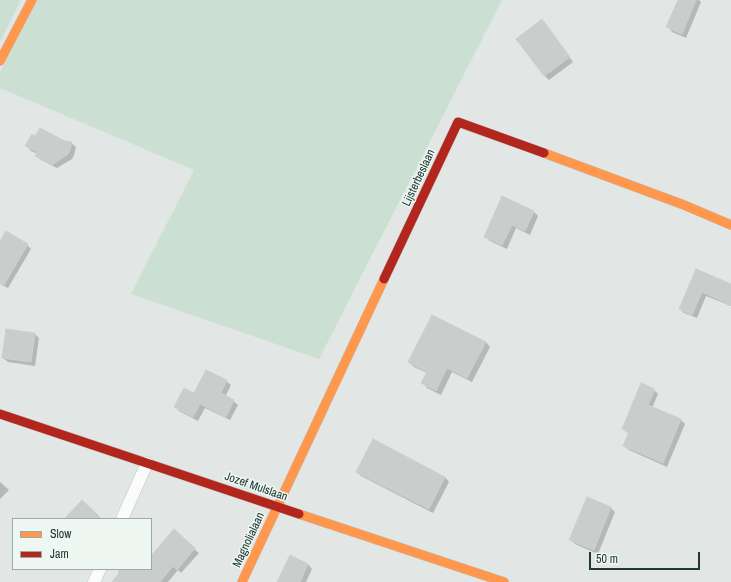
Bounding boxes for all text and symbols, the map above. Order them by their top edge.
street label: Lijsterbeslaan [400,147,438,209]
street label: Jozef Mulslaan [223,470,289,504]
street label: Magnolialaan [230,510,268,570]
legend [12,518,152,570]
text: Slow [50,526,71,542]
scale bar [591,544,702,570]
text: Jam [50,546,69,562]
text: 50 m [596,551,618,567]

